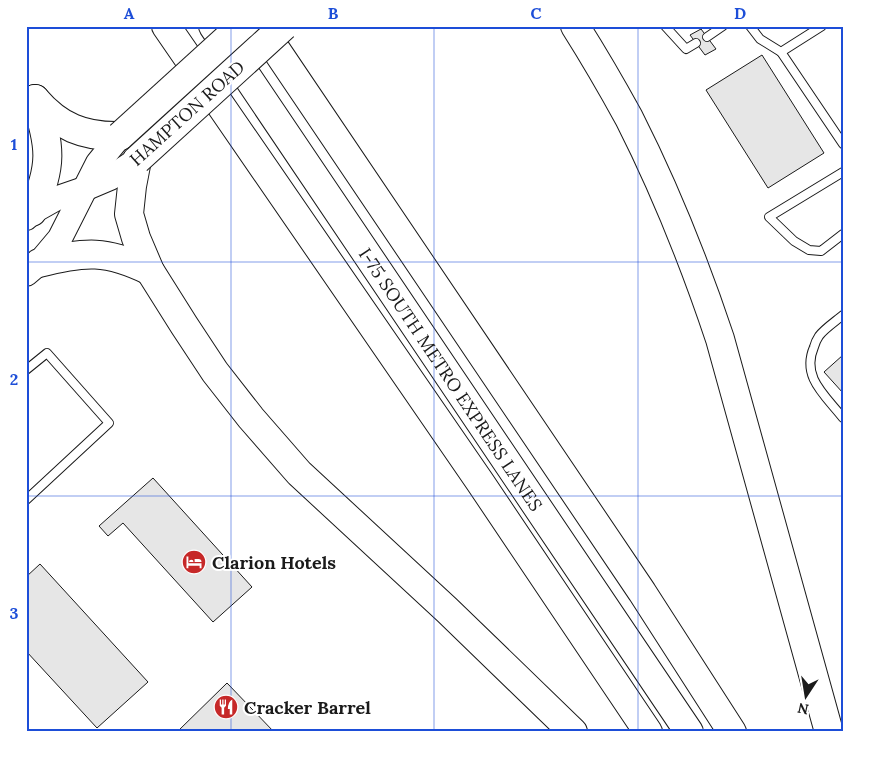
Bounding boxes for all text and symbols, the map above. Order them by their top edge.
text: A [124,3,135,23]
text: B [328,3,339,23]
text: C [530,3,542,23]
text: D [734,3,746,23]
street label: HAMPTON ROAD [125,55,249,171]
text: 1 [11,134,17,154]
street label: I-75 SOUTH METRO EXPRESS LANES [354,243,548,515]
text: 2 [10,369,18,389]
hotel icon: Clarion Hotels [181,549,207,575]
place label: Clarion Hotels [212,551,336,574]
text: 3 [10,603,19,623]
north arrow [782,670,832,720]
restaurant icon: Cracker Barrel [213,694,239,720]
place label: Cracker Barrel [244,696,371,719]
text: N [796,699,810,719]

